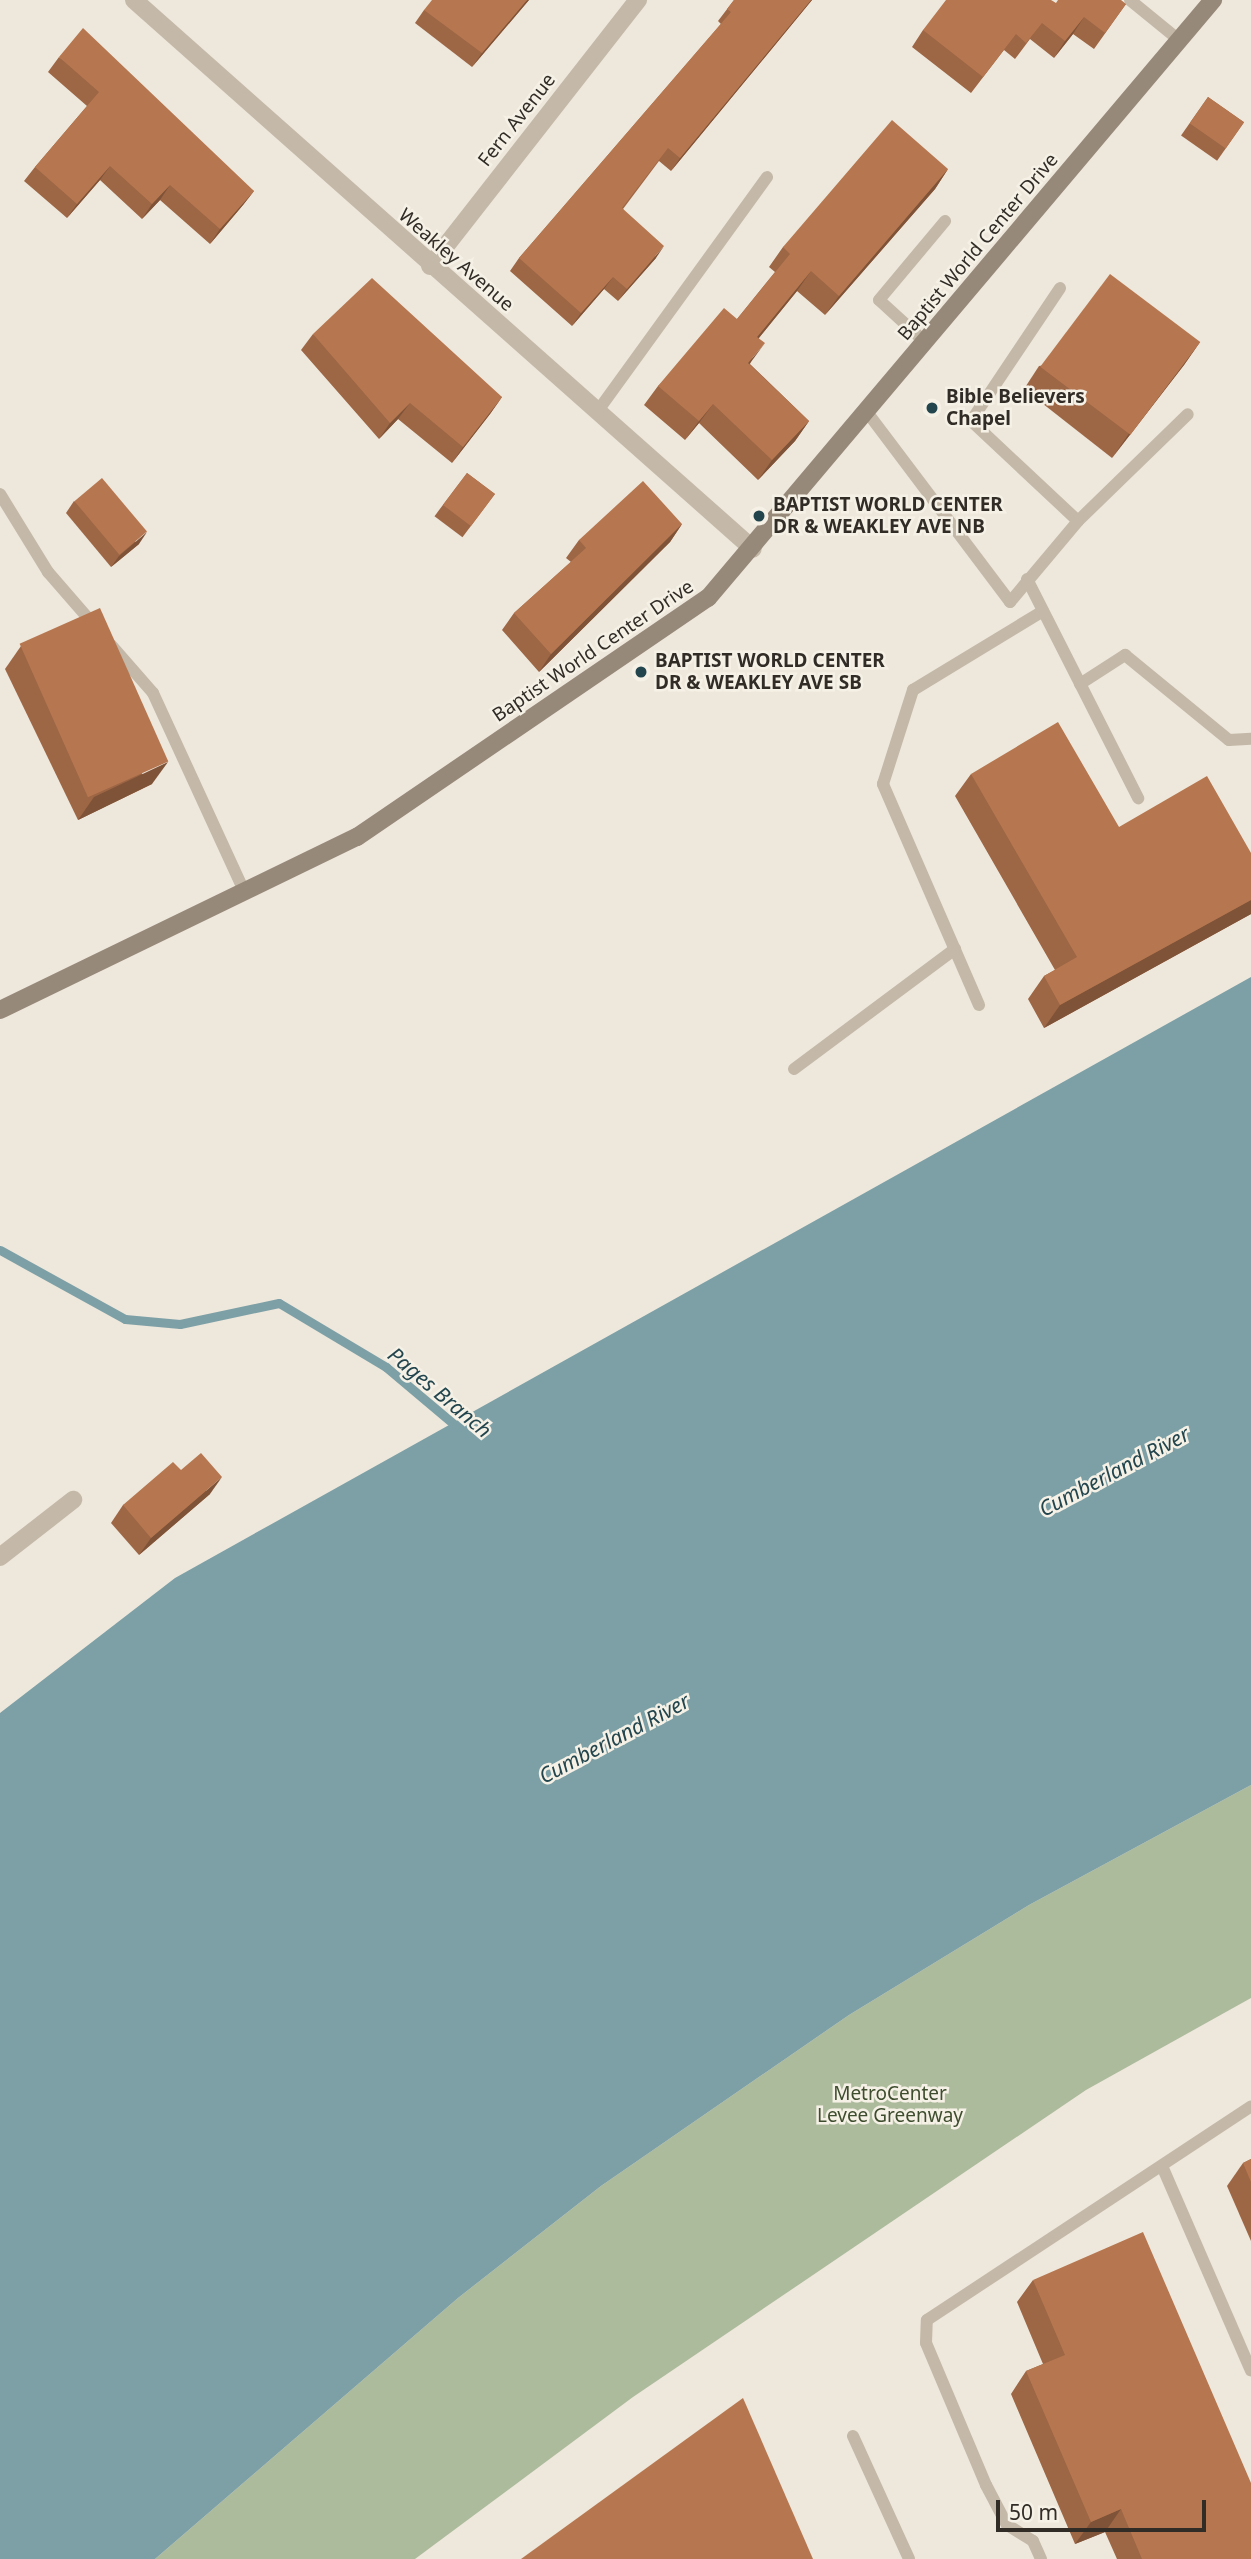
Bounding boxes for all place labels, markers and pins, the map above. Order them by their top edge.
place label: Bible Believers Chapel [946,386,1085,430]
marker: Bible Believers Chapel [924,400,940,416]
place label: BAPTIST WORLD CENTER DR & WEAKLEY AVE NB [773,494,1003,538]
marker: BAPTIST WORLD CENTER DR & WEAKLEY AVE NB [751,508,767,524]
place label: BAPTIST WORLD CENTER DR & WEAKLEY AVE SB [655,650,885,694]
marker: BAPTIST WORLD CENTER DR & WEAKLEY AVE SB [633,664,649,680]

